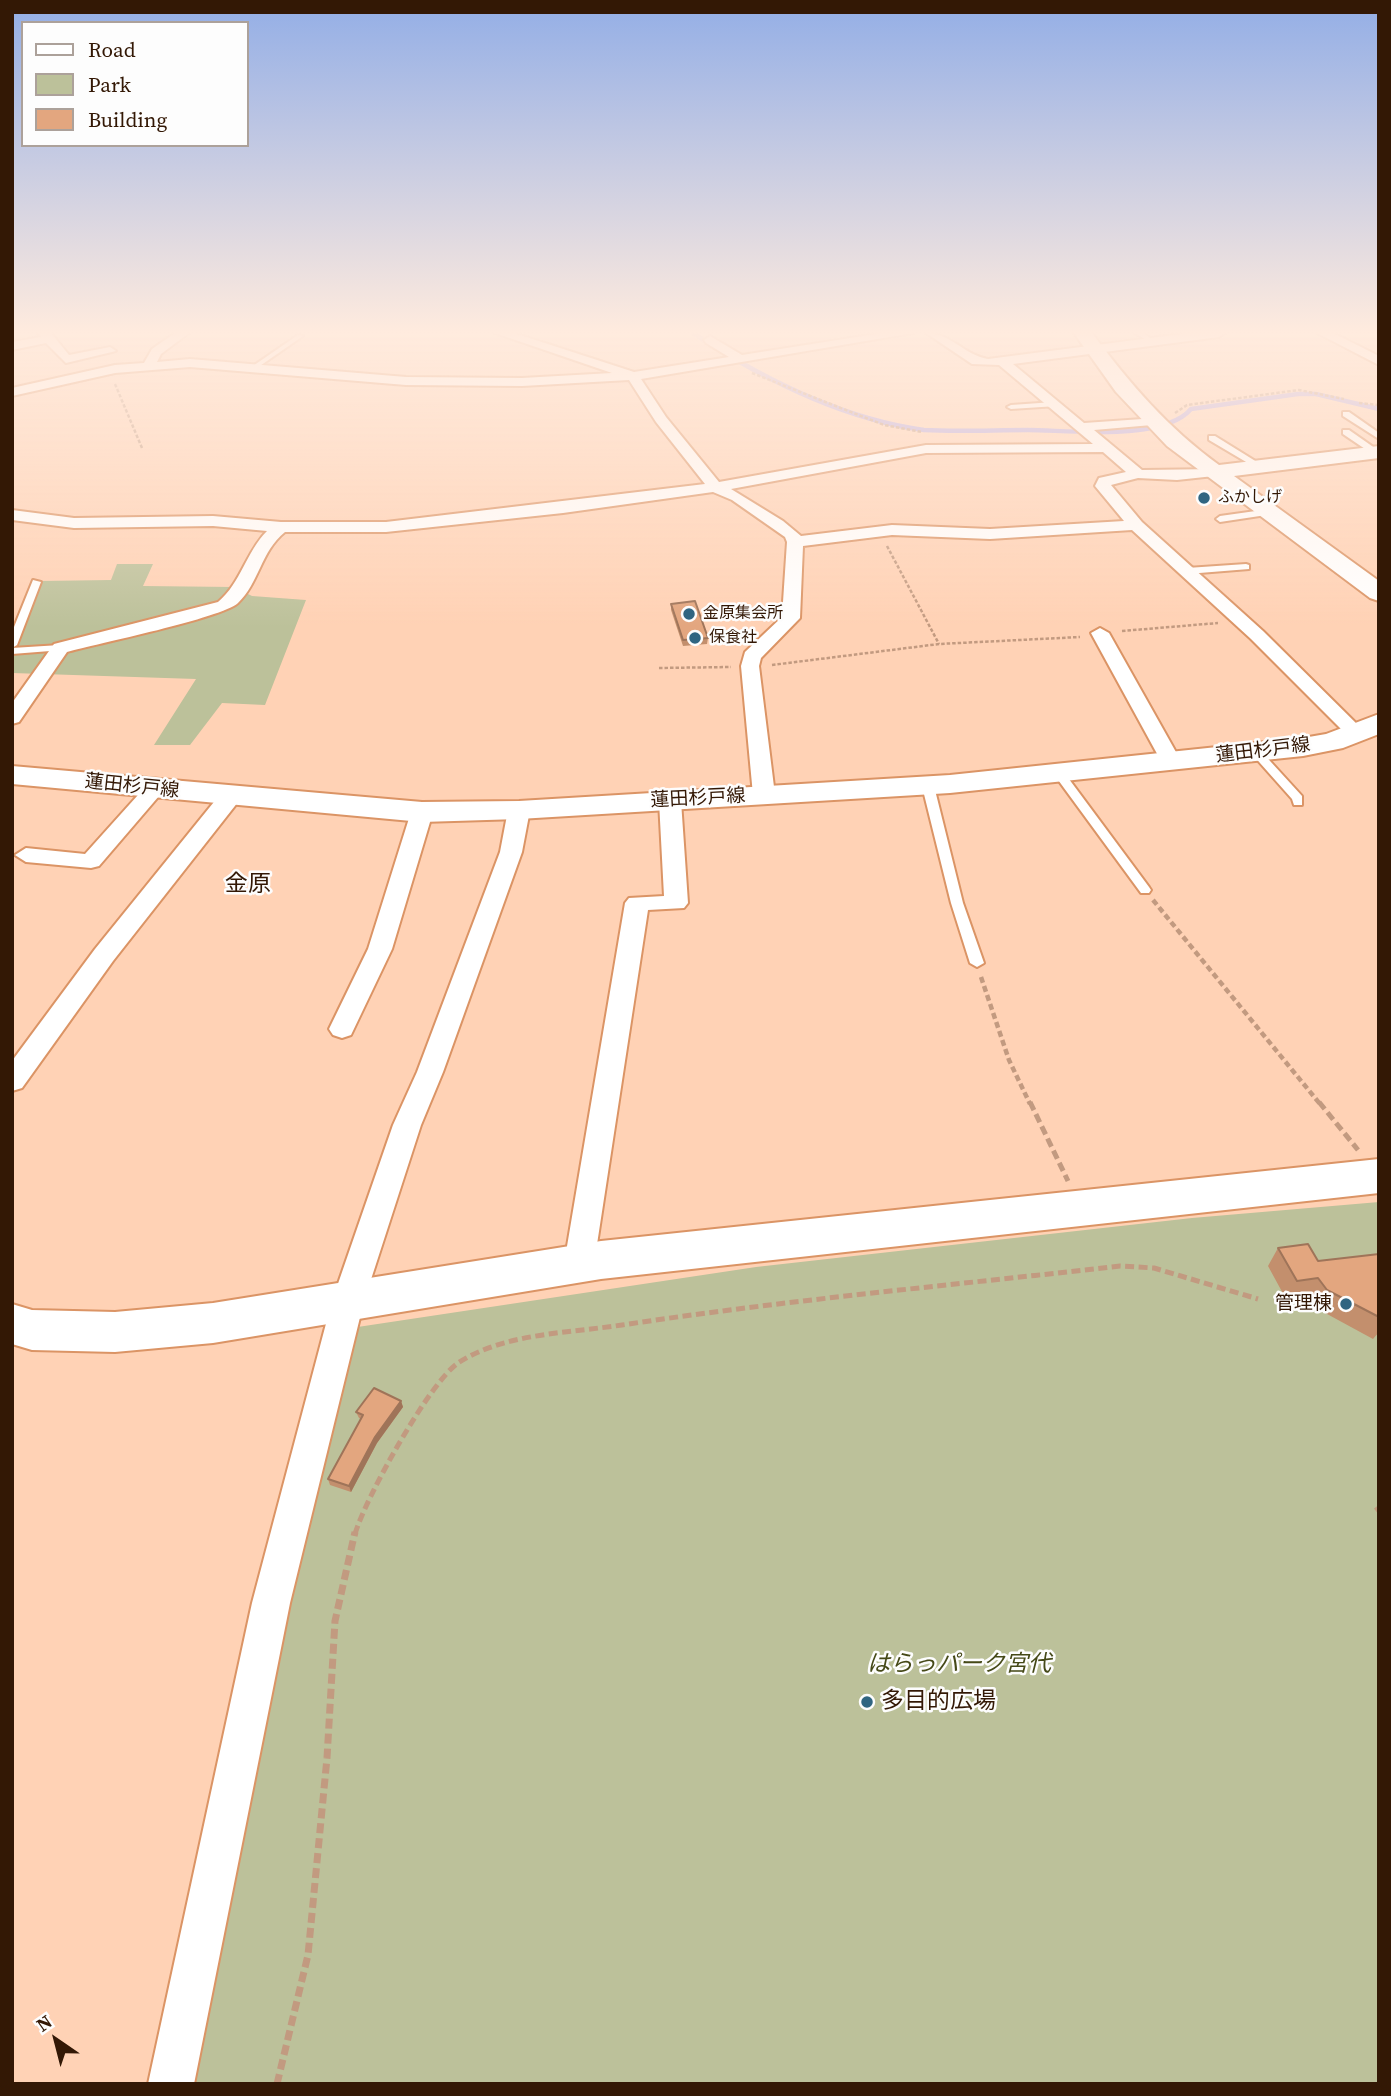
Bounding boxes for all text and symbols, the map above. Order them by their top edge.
legend [21,21,248,147]
text: Road [88,35,136,64]
text: Park [88,70,131,99]
text: Building [88,105,167,134]
place label: ふかしげ [1218,488,1282,508]
marker: ふかしげ [1196,490,1212,506]
place label: 金原集会所 [703,604,783,624]
marker: 金原集会所 [681,606,697,622]
place label: 保食社 [709,628,757,648]
marker: 保食社 [687,630,703,646]
street label: 蓮田杉戸線 [1214,734,1312,768]
street label: 蓮田杉戸線 [84,771,180,803]
street label: 蓮田杉戸線 [650,785,746,813]
district label: 金原 [225,871,271,899]
place label: 管理棟 [1275,1293,1332,1315]
marker: 管理棟 [1338,1296,1354,1312]
park label: はらっパーク宮代 [867,1651,1051,1679]
place label: 多目的広場 [881,1688,996,1716]
marker: 多目的広場 [859,1694,875,1710]
north arrow [21,2005,91,2075]
text: N [31,2008,57,2037]

